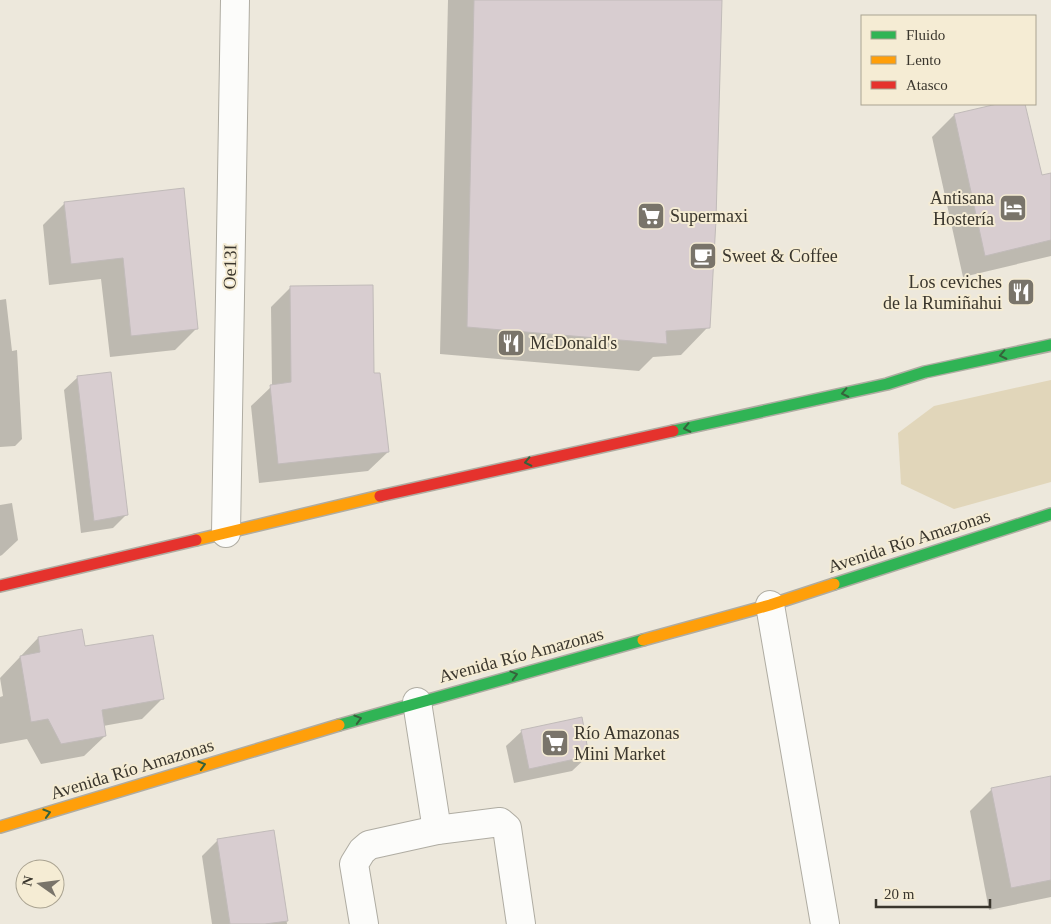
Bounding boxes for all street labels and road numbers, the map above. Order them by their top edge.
street label: Oe13I [220,244,240,290]
street label: Avenida Río Amazonas [825,505,993,577]
street label: Avenida Río Amazonas [436,623,606,687]
street label: Avenida Río Amazonas [48,735,216,803]

